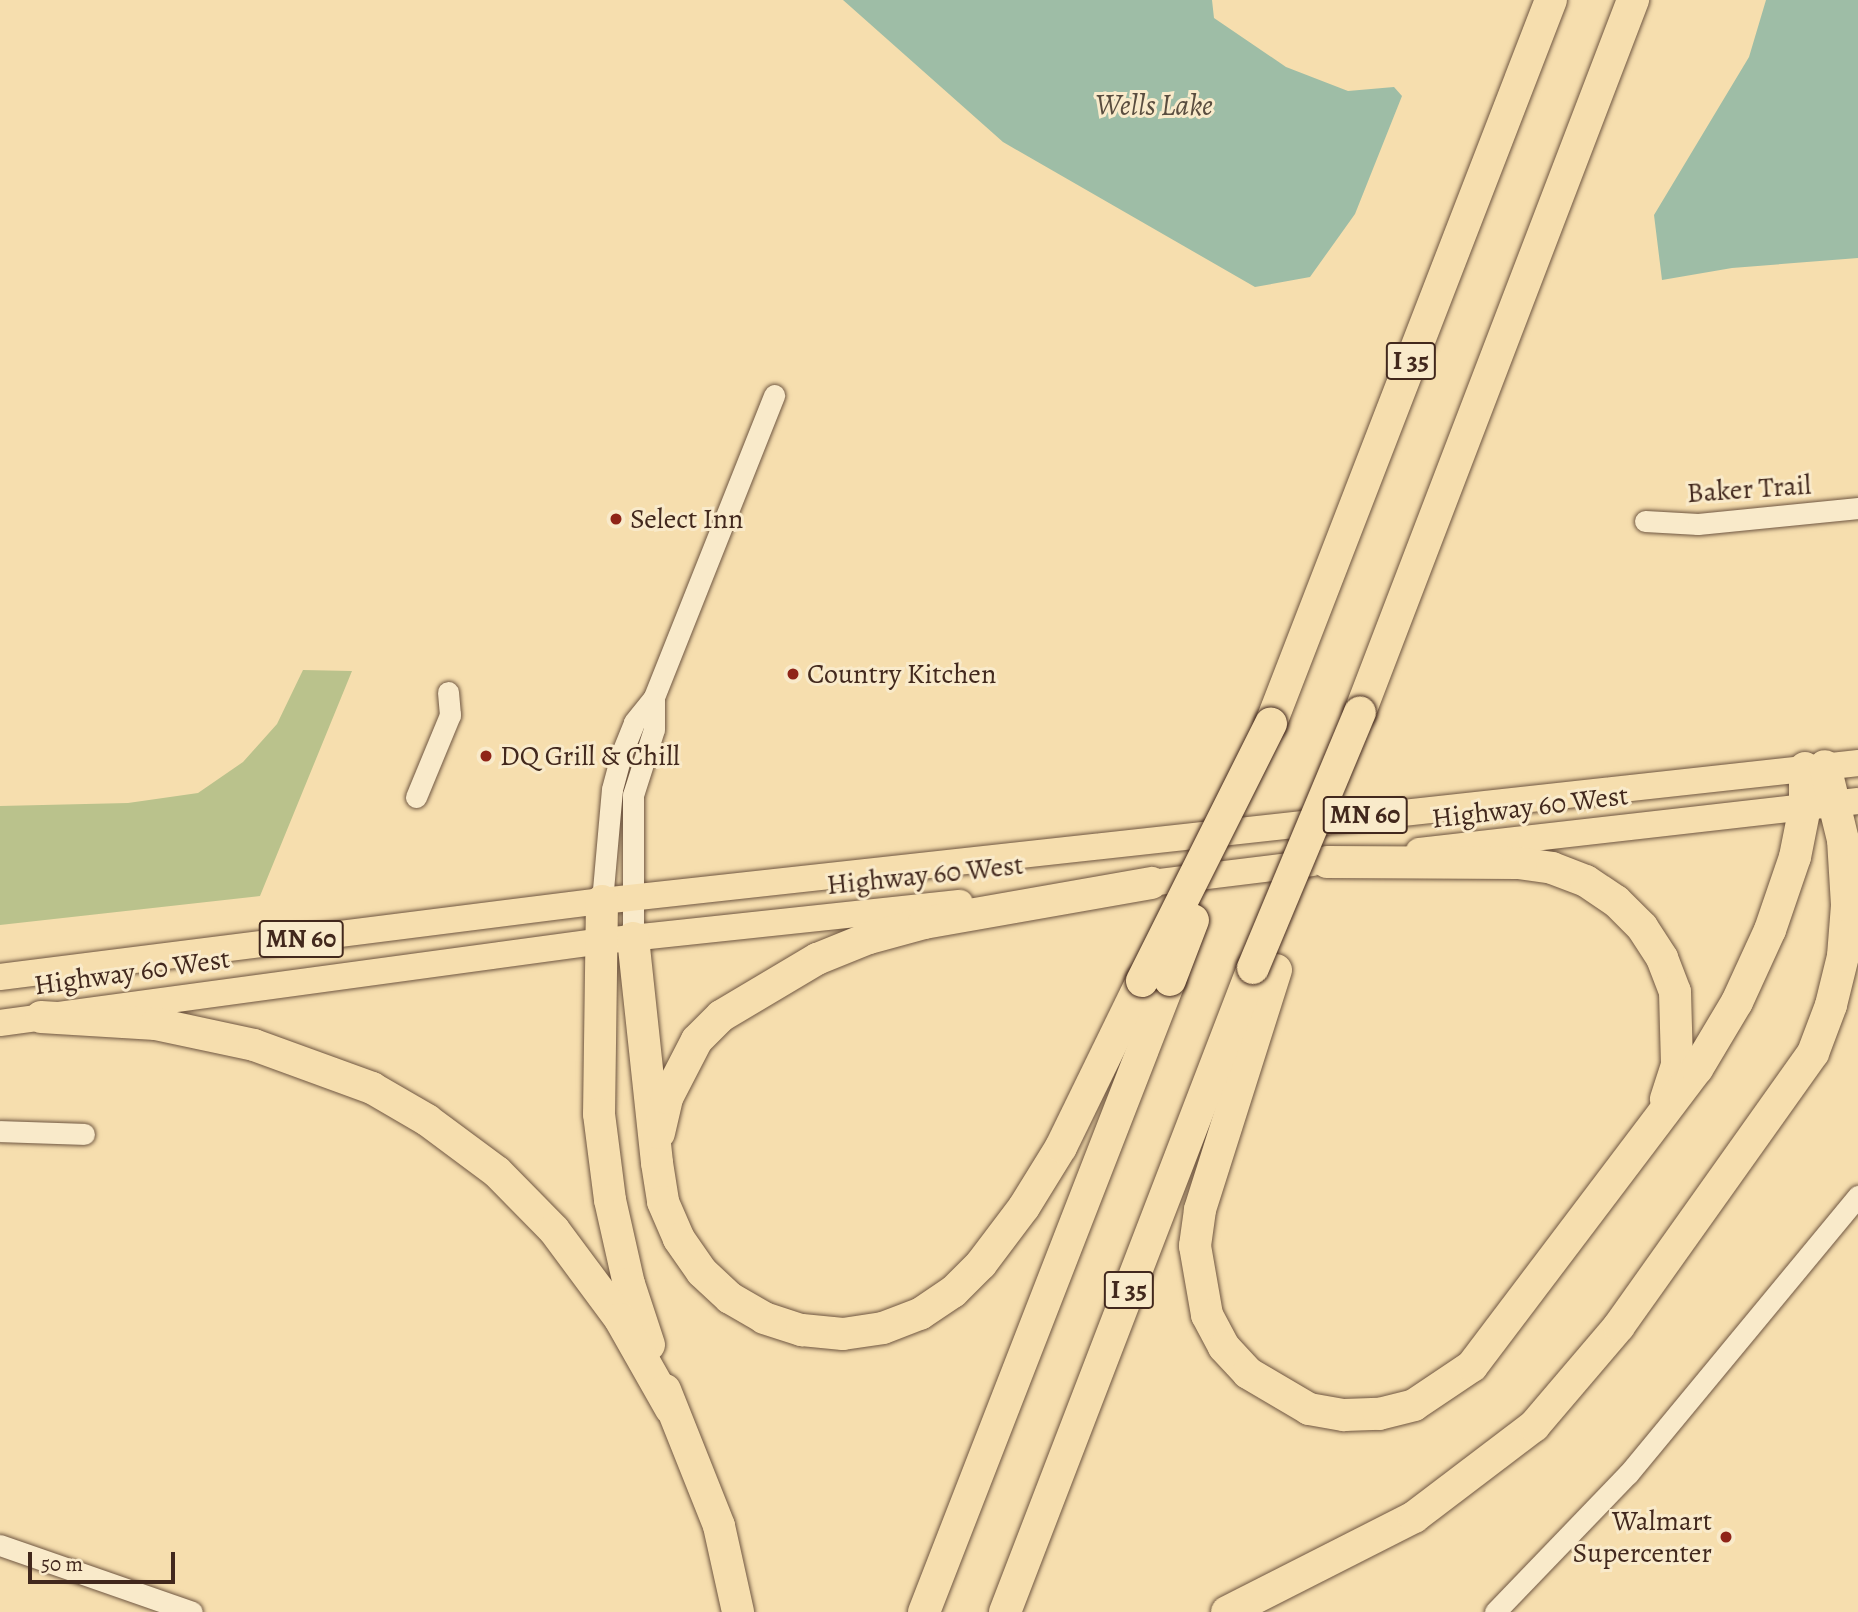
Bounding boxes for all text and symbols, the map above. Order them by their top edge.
water label: Wells Lake [1095,87,1213,123]
road number: I 35 [1385,338,1437,384]
street label: Baker Trail [1686,468,1812,510]
place label: Select Inn [630,502,743,536]
marker: Select Inn [608,511,624,527]
place label: Country Kitchen [807,657,996,691]
marker: Country Kitchen [785,666,801,682]
place label: DQ Grill & Chill [500,739,680,773]
marker: DQ Grill & Chill [478,748,494,764]
street label: Highway 60 West [1430,778,1630,836]
road number: MN 60 [1321,792,1409,838]
street label: Highway 60 West [825,848,1025,902]
road number: MN 60 [257,916,345,962]
street label: Highway 60 West [32,942,232,1002]
road number: I 35 [1103,1268,1155,1312]
place label: Walmart Supercenter [1572,1504,1712,1570]
marker: Walmart Supercenter [1718,1529,1734,1545]
scale bar [32,1538,178,1582]
text: 50 m [41,1550,83,1578]

